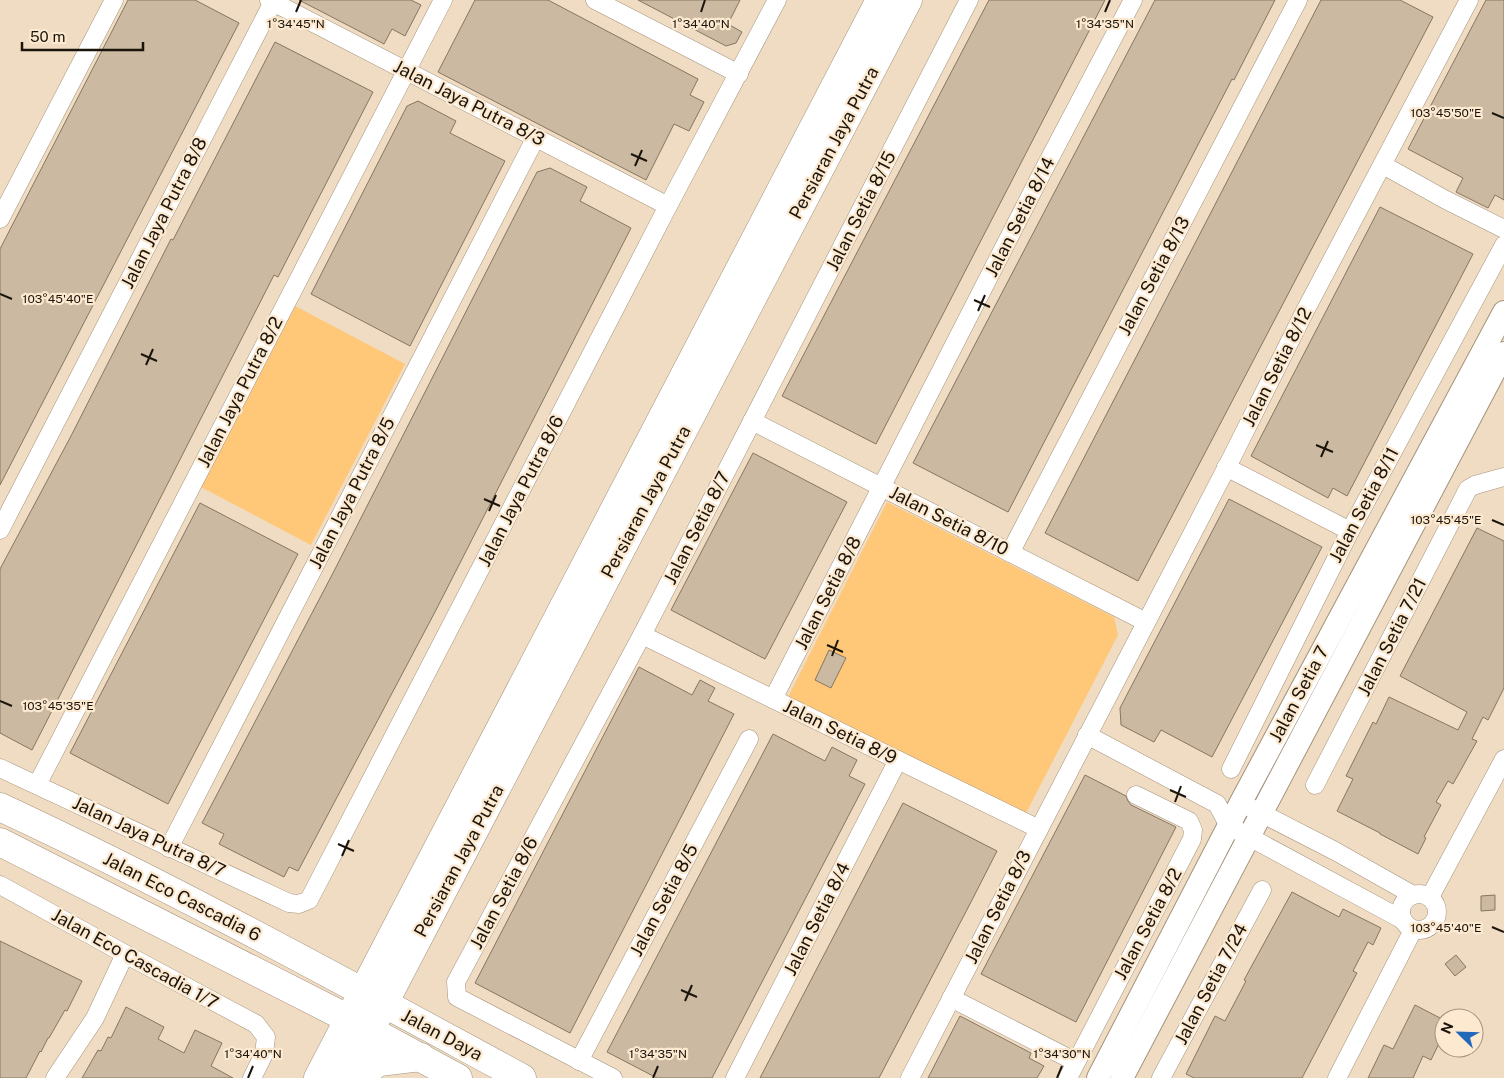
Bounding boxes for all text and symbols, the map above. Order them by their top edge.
text: 1°34'45"N [267,17,325,31]
text: 1°34'40"N [672,17,730,31]
text: 1°34'35"N [1076,17,1134,31]
scale bar [22,20,144,52]
text: 50 m [30,28,65,45]
street label: Jalan Jaya Putra 8/3 [390,55,548,150]
street label: Persiaran Jaya Putra [785,63,883,222]
text: 103°45'50"E [1411,106,1481,120]
street label: Jalan Jaya Putra 8/8 [116,134,211,292]
street label: Jalan Setia 8/15 [821,147,900,274]
street label: Jalan Setia 8/14 [980,154,1059,280]
street label: Jalan Setia 8/13 [1113,213,1194,339]
text: 103°45'40"E [23,292,93,306]
street label: Jalan Setia 8/12 [1238,304,1316,430]
street label: Jalan Jaya Putra 8/2 [193,313,287,470]
street label: Jalan Jaya Putra 8/6 [473,412,568,570]
street label: Jalan Jaya Putra 8/5 [304,414,399,572]
street label: Persiaran Jaya Putra [597,422,695,581]
street label: Jalan Setia 8/11 [1324,444,1403,566]
street label: Jalan Setia 8/7 [659,468,734,588]
street label: Jalan Setia 8/10 [886,481,1012,560]
text: 103°45'45"E [1410,513,1482,527]
street label: Jalan Setia 8/8 [790,533,865,653]
street label: Jalan Setia 7/21 [1353,574,1430,699]
street label: Jalan Setia 7 [1265,642,1333,745]
street label: Jalan Setia 8/9 [780,695,900,768]
text: 103°45'35"E [22,699,94,713]
street label: Persiaran Jaya Putra [410,781,508,940]
street label: Jalan Jaya Putra 8/7 [70,792,229,881]
street label: Jalan Setia 8/6 [465,833,542,952]
street label: Jalan Setia 8/5 [625,840,702,960]
street label: Jalan Setia 8/3 [960,847,1035,967]
street label: Jalan Eco Cascadia 6 [100,848,264,945]
street label: Jalan Setia 8/4 [779,859,854,979]
street label: Jalan Setia 8/2 [1109,864,1186,983]
street label: Jalan Eco Cascadia 1/7 [48,904,222,1013]
street label: Jalan Setia 7/24 [1170,920,1251,1048]
text: 103°45'40"E [1411,921,1481,935]
street label: Jalan Daya [398,1005,486,1065]
north arrow [1434,1008,1484,1058]
text: N [1438,1020,1457,1036]
text: 1°34'40"N [224,1047,282,1061]
text: 1°34'35"N [629,1047,687,1061]
text: 1°34'30"N [1033,1047,1091,1061]

